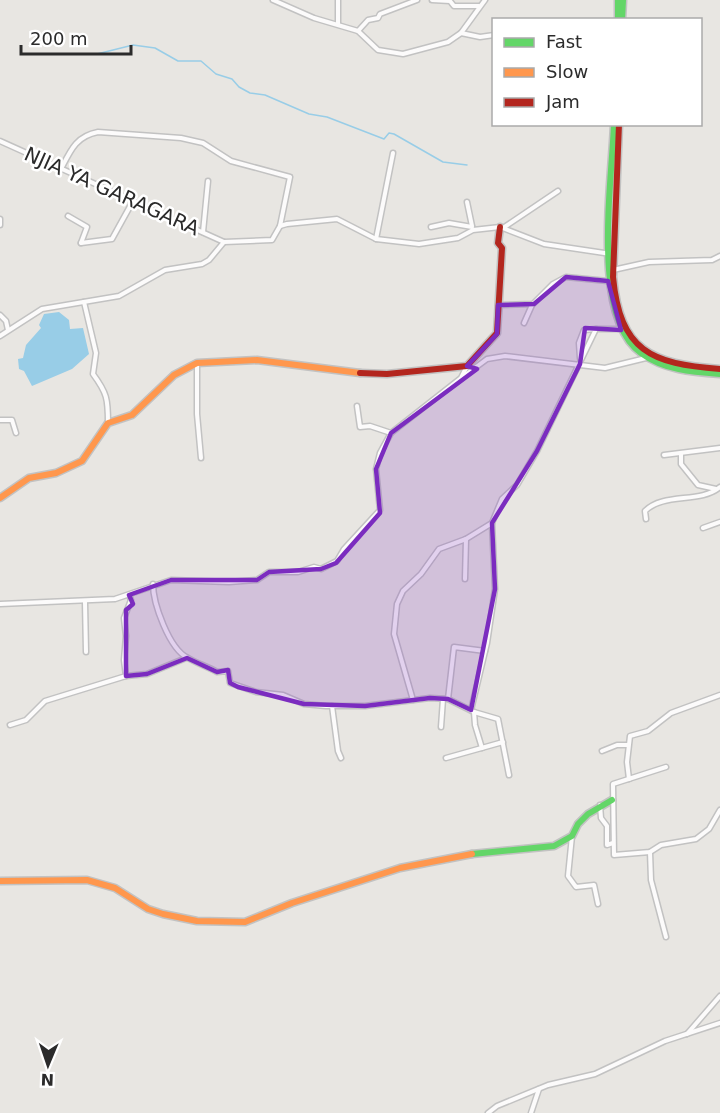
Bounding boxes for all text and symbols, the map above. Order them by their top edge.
scale bar [21,18,130,56]
legend [492,18,702,126]
text: 200 m [30,28,88,49]
text: Fast [546,31,582,52]
text: Slow [546,61,588,82]
text: Jam [545,91,580,112]
street label: NJIA YA GARAGARA [21,142,204,241]
north arrow [18,1035,78,1095]
text: N [40,1070,55,1089]

